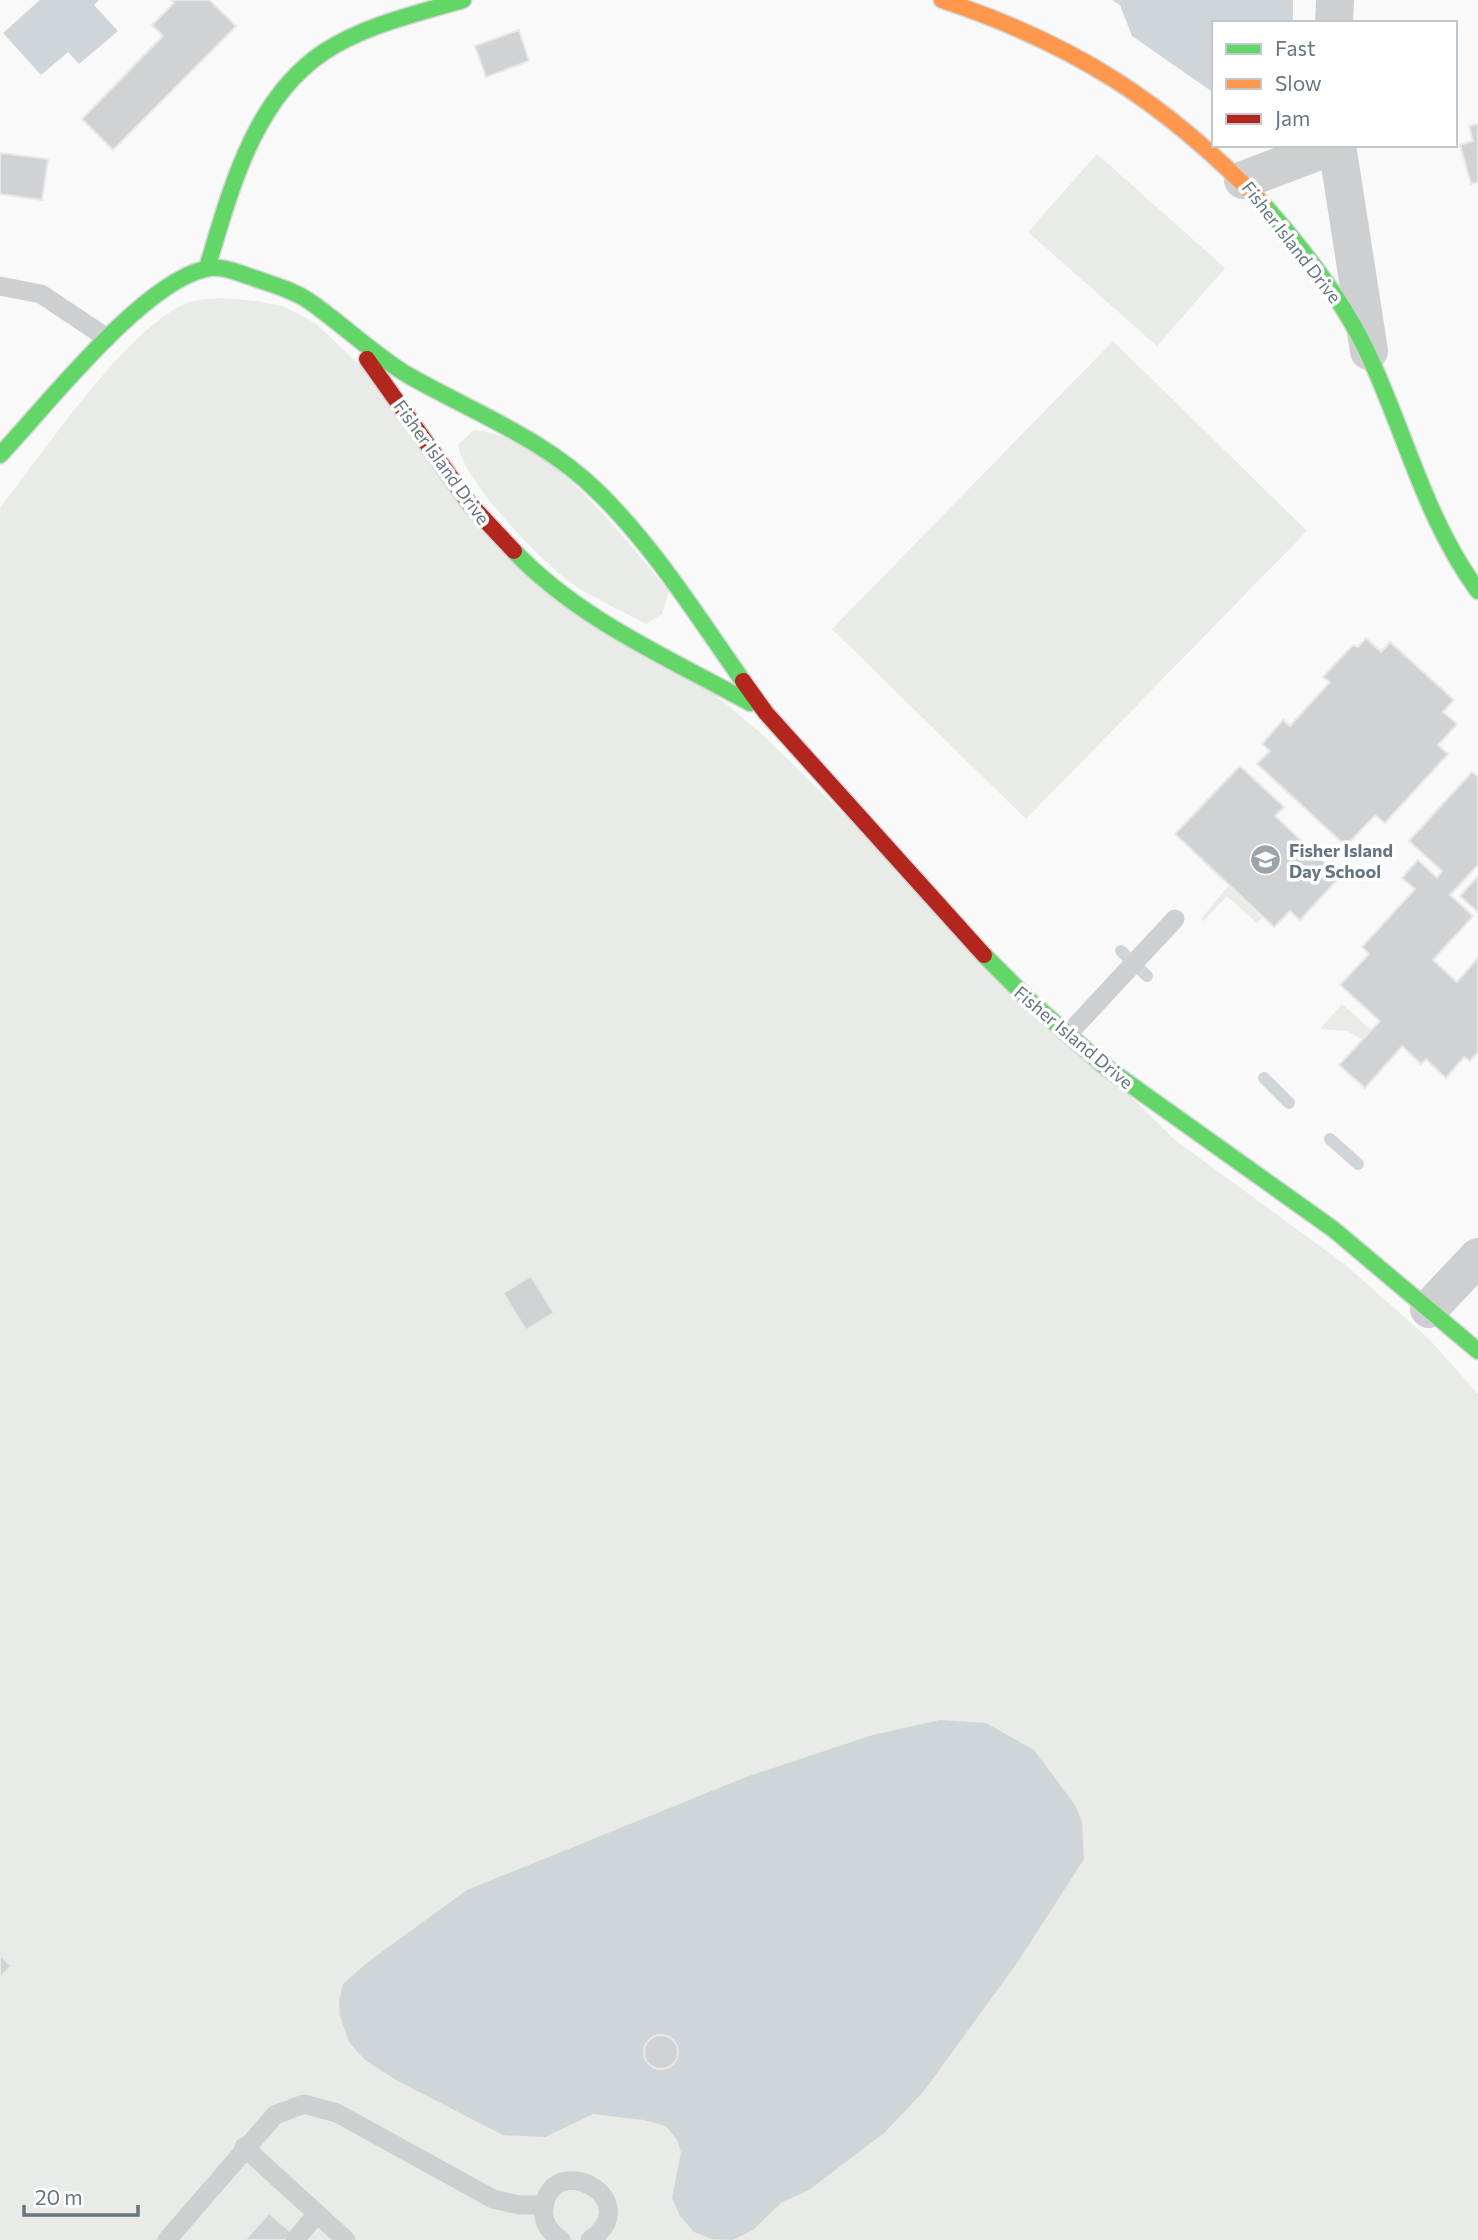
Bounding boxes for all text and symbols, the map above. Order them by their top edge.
legend [1212,21,1457,147]
text: Fast [1275,35,1316,60]
text: Slow [1275,70,1322,95]
text: Jam [1275,105,1310,130]
street label: Fisher Island Drive [1238,177,1346,307]
street label: Fisher Island Drive [389,395,495,529]
place label: Fisher Island Day School [1289,839,1393,882]
school or university icon: Fisher Island Day School [1249,843,1283,877]
street label: Fisher Island Drive [1010,981,1138,1093]
scale bar [24,2174,138,2218]
text: 20 m [35,2184,83,2209]

